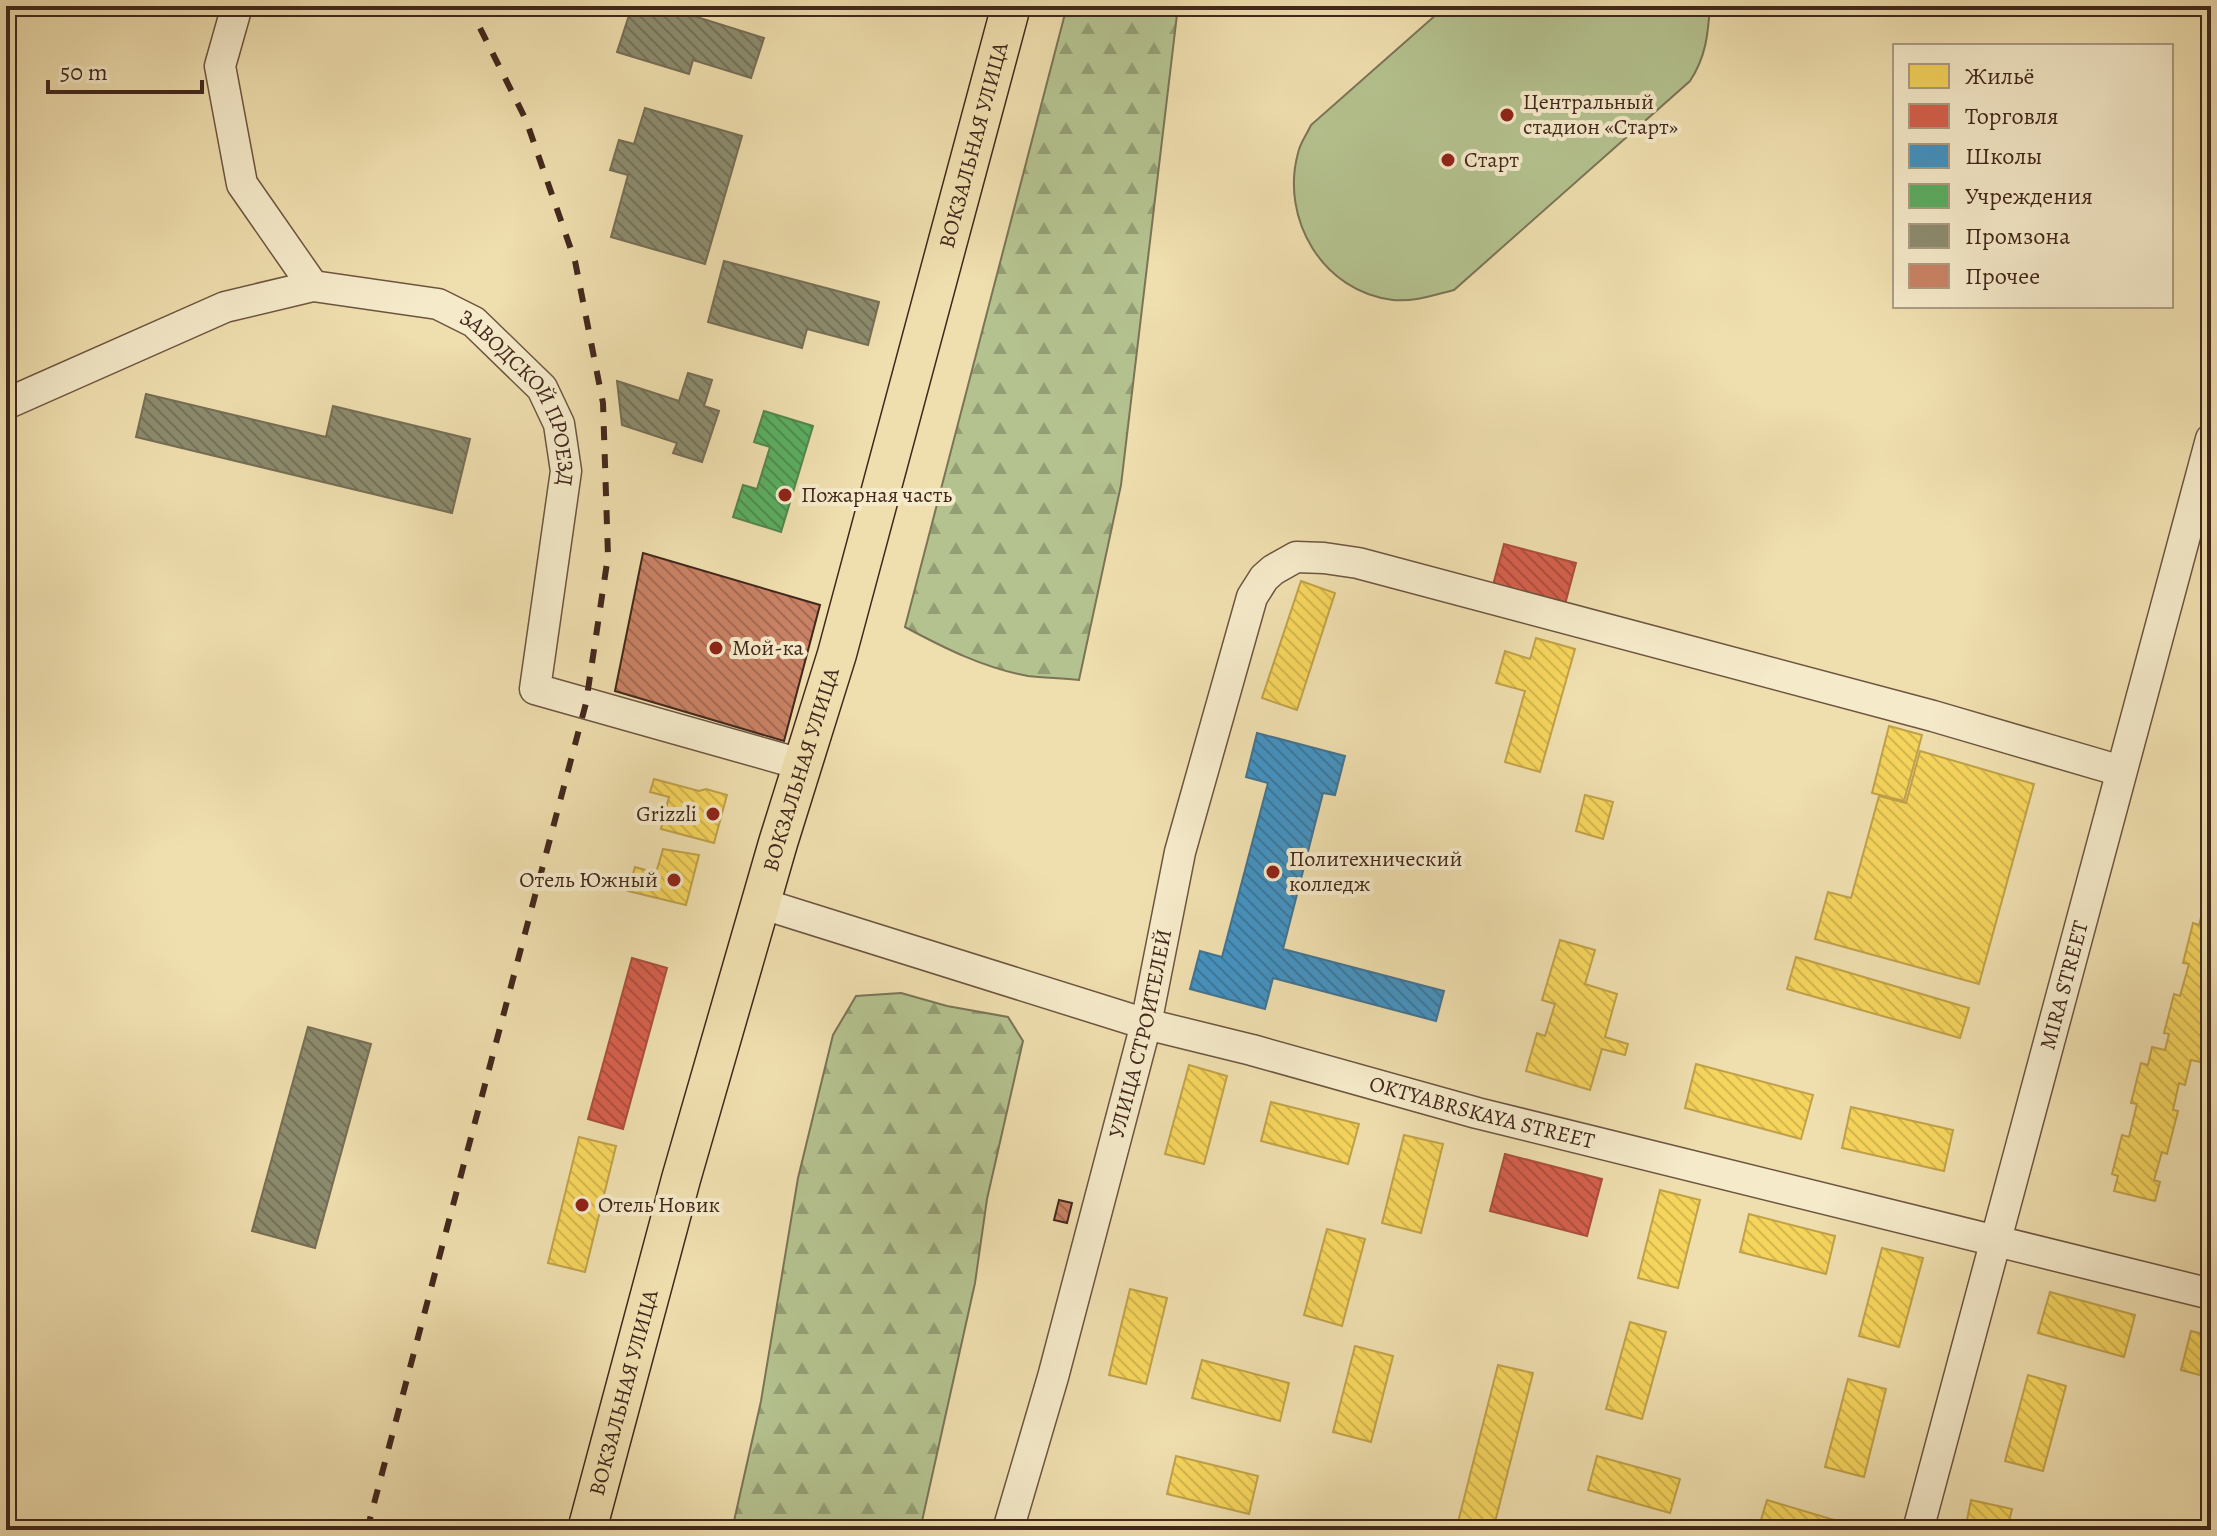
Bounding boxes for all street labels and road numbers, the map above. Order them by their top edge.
street label: ВОКЗАЛЬНАЯ УЛИЦА [932,38,1016,251]
street label: ЗАВОДСКОЙ ПРОЕЗД [454,302,581,488]
street label: ВОКЗАЛЬНАЯ УЛИЦА [756,663,847,875]
street label: MIRA STREET [2033,917,2096,1053]
street label: УЛИЦА СТРОИТЕЛЕЙ [1102,927,1179,1141]
street label: OKTYABRSKAYA STREET [1366,1069,1598,1156]
street label: ВОКЗАЛЬНАЯ УЛИЦА [582,1285,666,1499]

